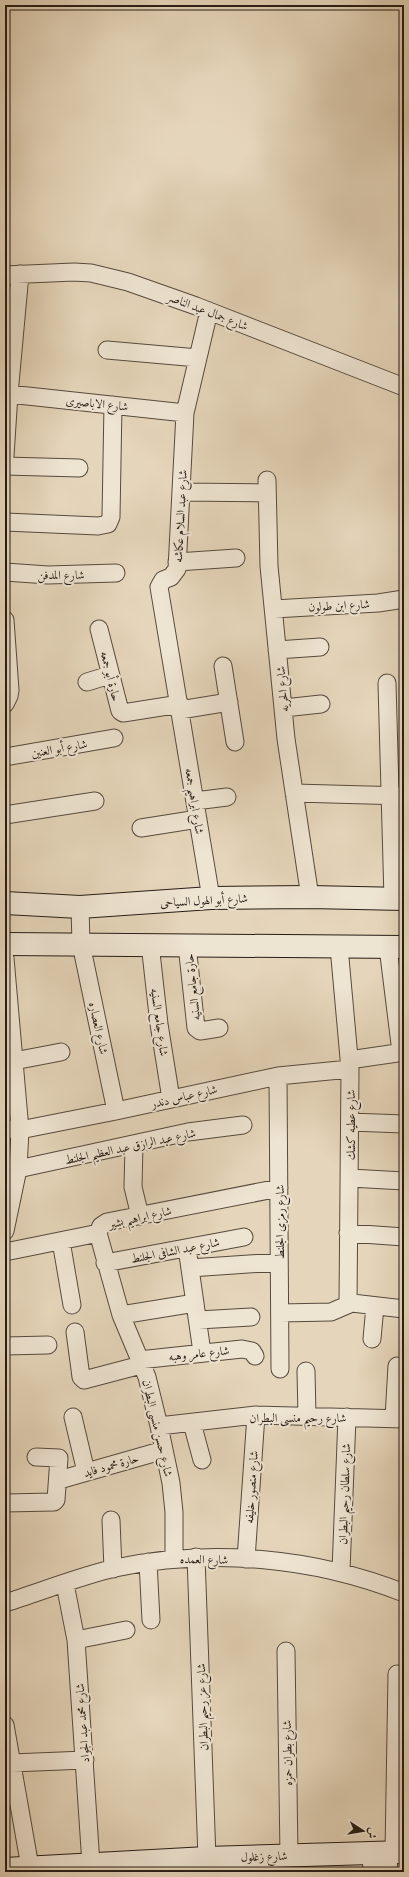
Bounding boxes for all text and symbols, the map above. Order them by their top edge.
street label: شارع جمال عبد الناصر [162,287,251,337]
street label: شارع الاباصيرى [64,391,129,418]
street label: شارع عبد السلام عكاشه [169,469,194,563]
street label: شارع المدفن [38,566,85,586]
street label: شارع ابن طولون [308,595,371,618]
street label: حارة أبو جمعه [97,649,125,703]
street label: شارع الحريه [272,665,295,713]
street label: شارع أبو العنين [30,735,89,764]
street label: شارع ابراهيم جمعه [177,767,209,836]
street label: شارع أبو الهول السياحى [160,889,249,914]
street label: حارة جامع السنيه [180,952,207,1021]
street label: شارع جامع السنيه [144,987,173,1058]
street label: شارع العصاره [82,1000,113,1057]
street label: شارع عباس دندر [148,1080,220,1115]
street label: شارع عطيه كشك [342,1090,362,1160]
street label: شارع عبد الرازق عبد العظيم الجلنط [63,1124,198,1172]
street label: شارع رمزى الجلنط [271,1185,291,1259]
street label: شارع ابراهيم بشير [105,1201,174,1237]
street label: شارع عبد الشافى الجلنط [129,1233,222,1270]
street label: شارع عامر وهبه [168,1341,231,1368]
street label: شارع حسن منسى البطران [136,1378,178,1479]
street label: شارع رحيم منسى البطران [250,1409,347,1430]
street label: شارع سلطان رحيم البطران [334,1443,358,1545]
street label: حارة محمود فايد [81,1449,141,1481]
street label: شارع منصور خليفه [240,1450,265,1524]
street label: شارع العمده [180,1550,228,1571]
street label: شارع عز رحيم البطران [192,1663,216,1751]
street label: شارع محمد عبد الجواد [71,1682,96,1763]
street label: شارع بطران حمزه [278,1720,299,1786]
north arrow [343,1811,383,1851]
text: ش [364,1826,382,1840]
street label: شارع زغلول [240,1847,288,1868]

